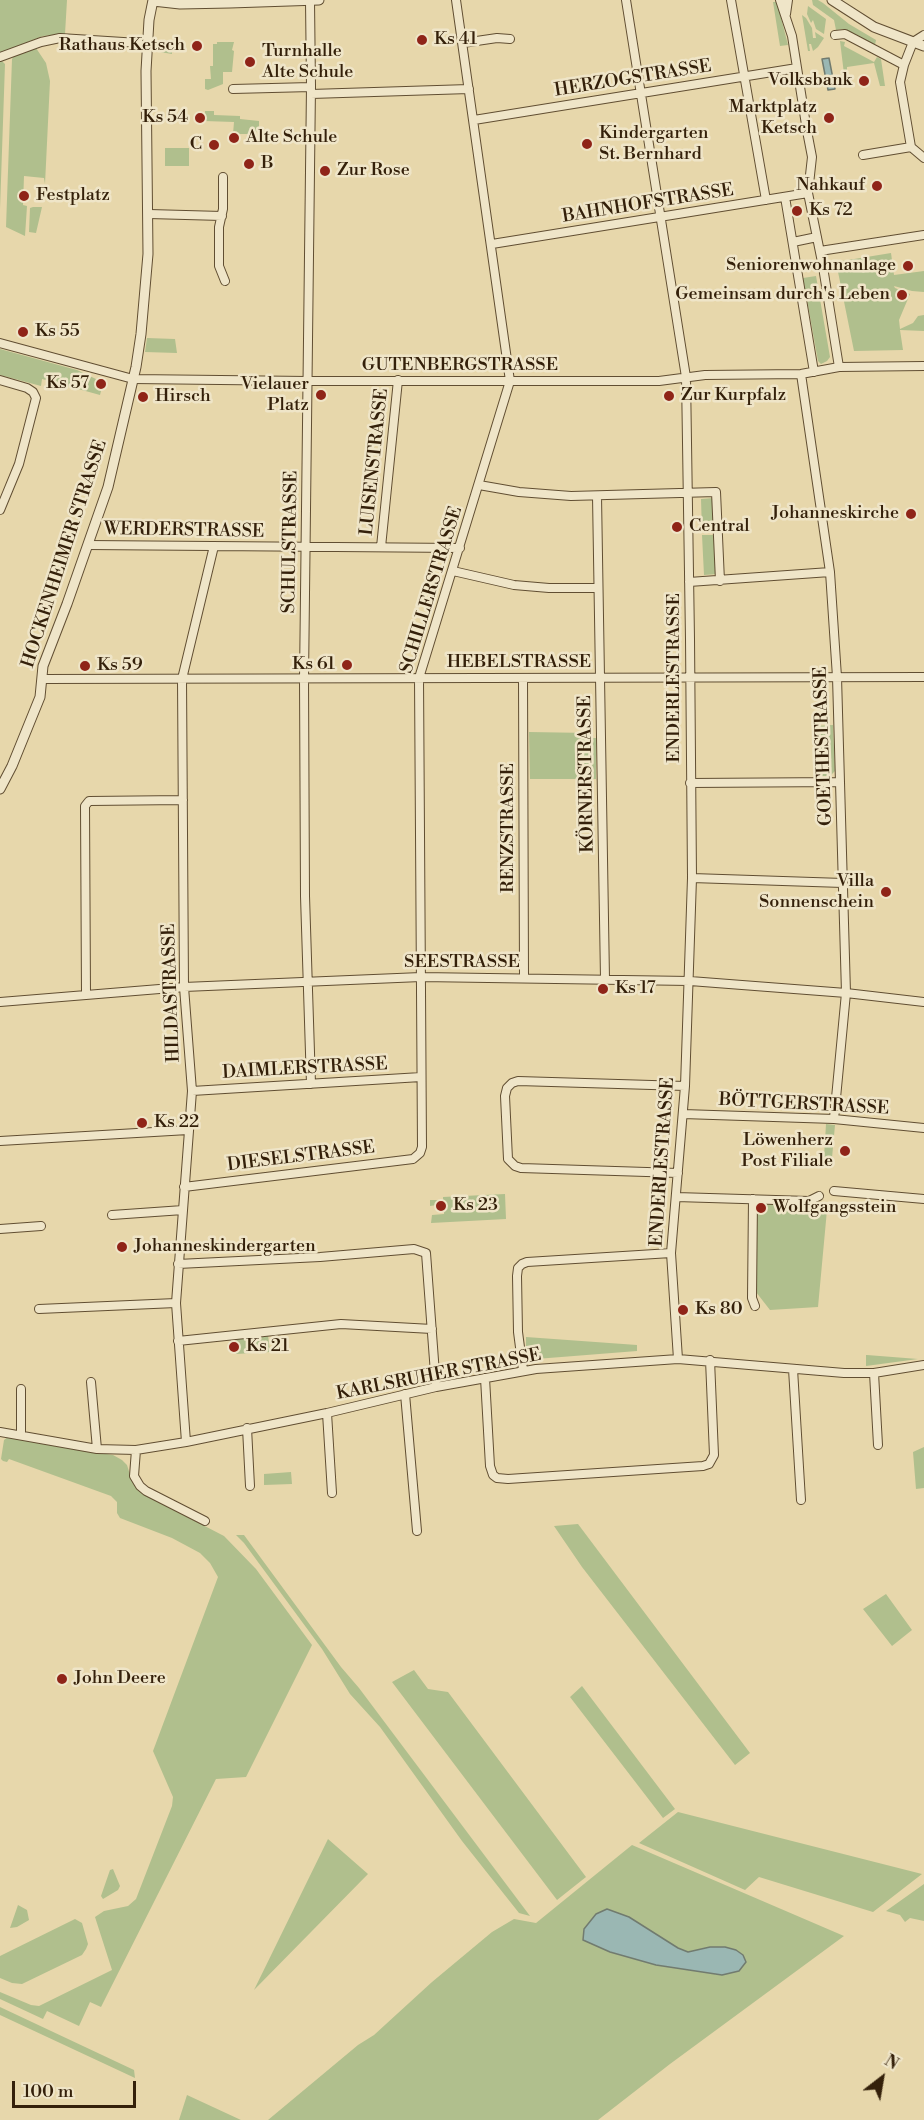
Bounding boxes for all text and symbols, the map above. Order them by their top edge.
place label: Ks 41 [434,29,477,51]
marker: Ks 41 [415,33,429,47]
place label: Rathaus Ketsch [59,35,185,57]
marker: Rathaus Ketsch [190,39,204,53]
place label: Turnhalle Alte Schule [262,41,353,84]
marker: Turnhalle Alte Schule [243,55,257,69]
street label: HERZOGSTRASSE [553,56,713,102]
place label: Volksbank [768,70,852,92]
marker: Volksbank [857,74,871,88]
place label: Marktplatz Ketsch [729,97,817,140]
place label: Ks 54 [142,107,188,129]
marker: Ks 54 [193,111,207,125]
marker: Marktplatz Ketsch [822,111,836,125]
place label: Kindergarten St. Bernhard [599,123,708,166]
place label: Alte Schule [246,127,337,149]
marker: Alte Schule [227,131,241,145]
place label: C [190,134,202,156]
marker: Kindergarten St. Bernhard [580,137,594,151]
marker: C [207,138,221,152]
place label: B [261,153,274,175]
marker: B [242,157,256,171]
place label: Zur Rose [337,160,410,182]
marker: Zur Rose [318,164,332,178]
place label: Nahkauf [796,175,865,197]
marker: Nahkauf [870,179,884,193]
street label: BAHNHOFSTRASSE [561,180,735,228]
place label: Festplatz [36,185,110,207]
marker: Festplatz [17,189,31,203]
place label: Ks 72 [809,200,853,222]
marker: Ks 72 [790,204,804,218]
place label: Seniorenwohnanlage [726,255,896,277]
marker: Seniorenwohnanlage [901,259,915,273]
place label: Gemeinsam durch's Leben [675,284,890,306]
marker: Gemeinsam durch's Leben [895,288,909,302]
place label: Ks 55 [35,321,80,343]
marker: Ks 55 [16,325,30,339]
street label: GUTENBERGSTRASSE [362,355,558,377]
place label: Ks 57 [46,373,89,395]
place label: Vielauer Platz [241,374,309,416]
marker: Ks 57 [94,377,108,391]
place label: Zur Kurpfalz [681,385,786,407]
place label: Hirsch [155,386,211,408]
street label: LUISENSTRASSE [357,387,393,537]
marker: Vielauer Platz [314,388,328,402]
marker: Zur Kurpfalz [662,389,676,403]
marker: Hirsch [136,390,150,404]
street label: HOCKENHEIMER STRASSE [18,437,112,671]
street label: SCHULSTRASSE [279,470,303,614]
place label: Johanneskirche [771,503,899,525]
street label: SCHILLERSTRASSE [396,504,468,676]
marker: Johanneskirche [904,507,918,521]
place label: Central [689,516,750,538]
street label: WERDERSTRASSE [104,519,264,543]
marker: Central [670,520,684,534]
street label: ENDERLESTRASSE [664,593,686,763]
street label: HEBELSTRASSE [447,652,591,674]
place label: Ks 61 [292,654,335,676]
place label: Ks 59 [97,655,143,677]
marker: Ks 61 [340,658,354,672]
marker: Ks 59 [78,659,92,673]
street label: GOETHESTRASSE [810,666,838,826]
street label: KÖRNERSTRASSE [575,695,599,853]
street label: RENZSTRASSE [498,763,520,893]
place label: Villa Sonnenschein [759,871,874,914]
marker: Villa Sonnenschein [879,885,893,899]
street label: HILDASTRASSE [159,923,185,1063]
street label: SEESTRASSE [404,952,520,974]
place label: Ks 17 [615,978,656,1000]
marker: Ks 17 [596,982,610,996]
street label: DAIMLERSTRASSE [222,1054,388,1084]
street label: ENDERLESTRASSE [646,1077,680,1247]
street label: BÖTTGERSTRASSE [718,1090,890,1120]
place label: Ks 22 [154,1112,199,1134]
marker: Ks 22 [135,1116,149,1130]
place label: Löwenherz Post Filiale [741,1130,833,1172]
street label: DIESELSTRASSE [226,1137,376,1177]
marker: Löwenherz Post Filiale [838,1144,852,1158]
place label: Ks 23 [453,1195,498,1217]
place label: Wolfgangsstein [773,1197,896,1219]
marker: Ks 23 [434,1199,448,1213]
marker: Wolfgangsstein [754,1201,768,1215]
place label: Johanneskindergarten [134,1236,316,1258]
marker: Johanneskindergarten [115,1240,129,1254]
place label: Ks 80 [695,1299,743,1321]
marker: Ks 80 [676,1303,690,1317]
place label: Ks 21 [246,1336,289,1358]
marker: Ks 21 [227,1340,241,1354]
street label: KARLSRUHER STRASSE [335,1345,543,1405]
place label: John Deere [74,1668,166,1690]
marker: John Deere [55,1672,69,1686]
north arrow [852,2048,912,2108]
text: N [881,2051,902,2074]
scale bar [15,2069,140,2107]
text: 100 m [23,2080,74,2103]

